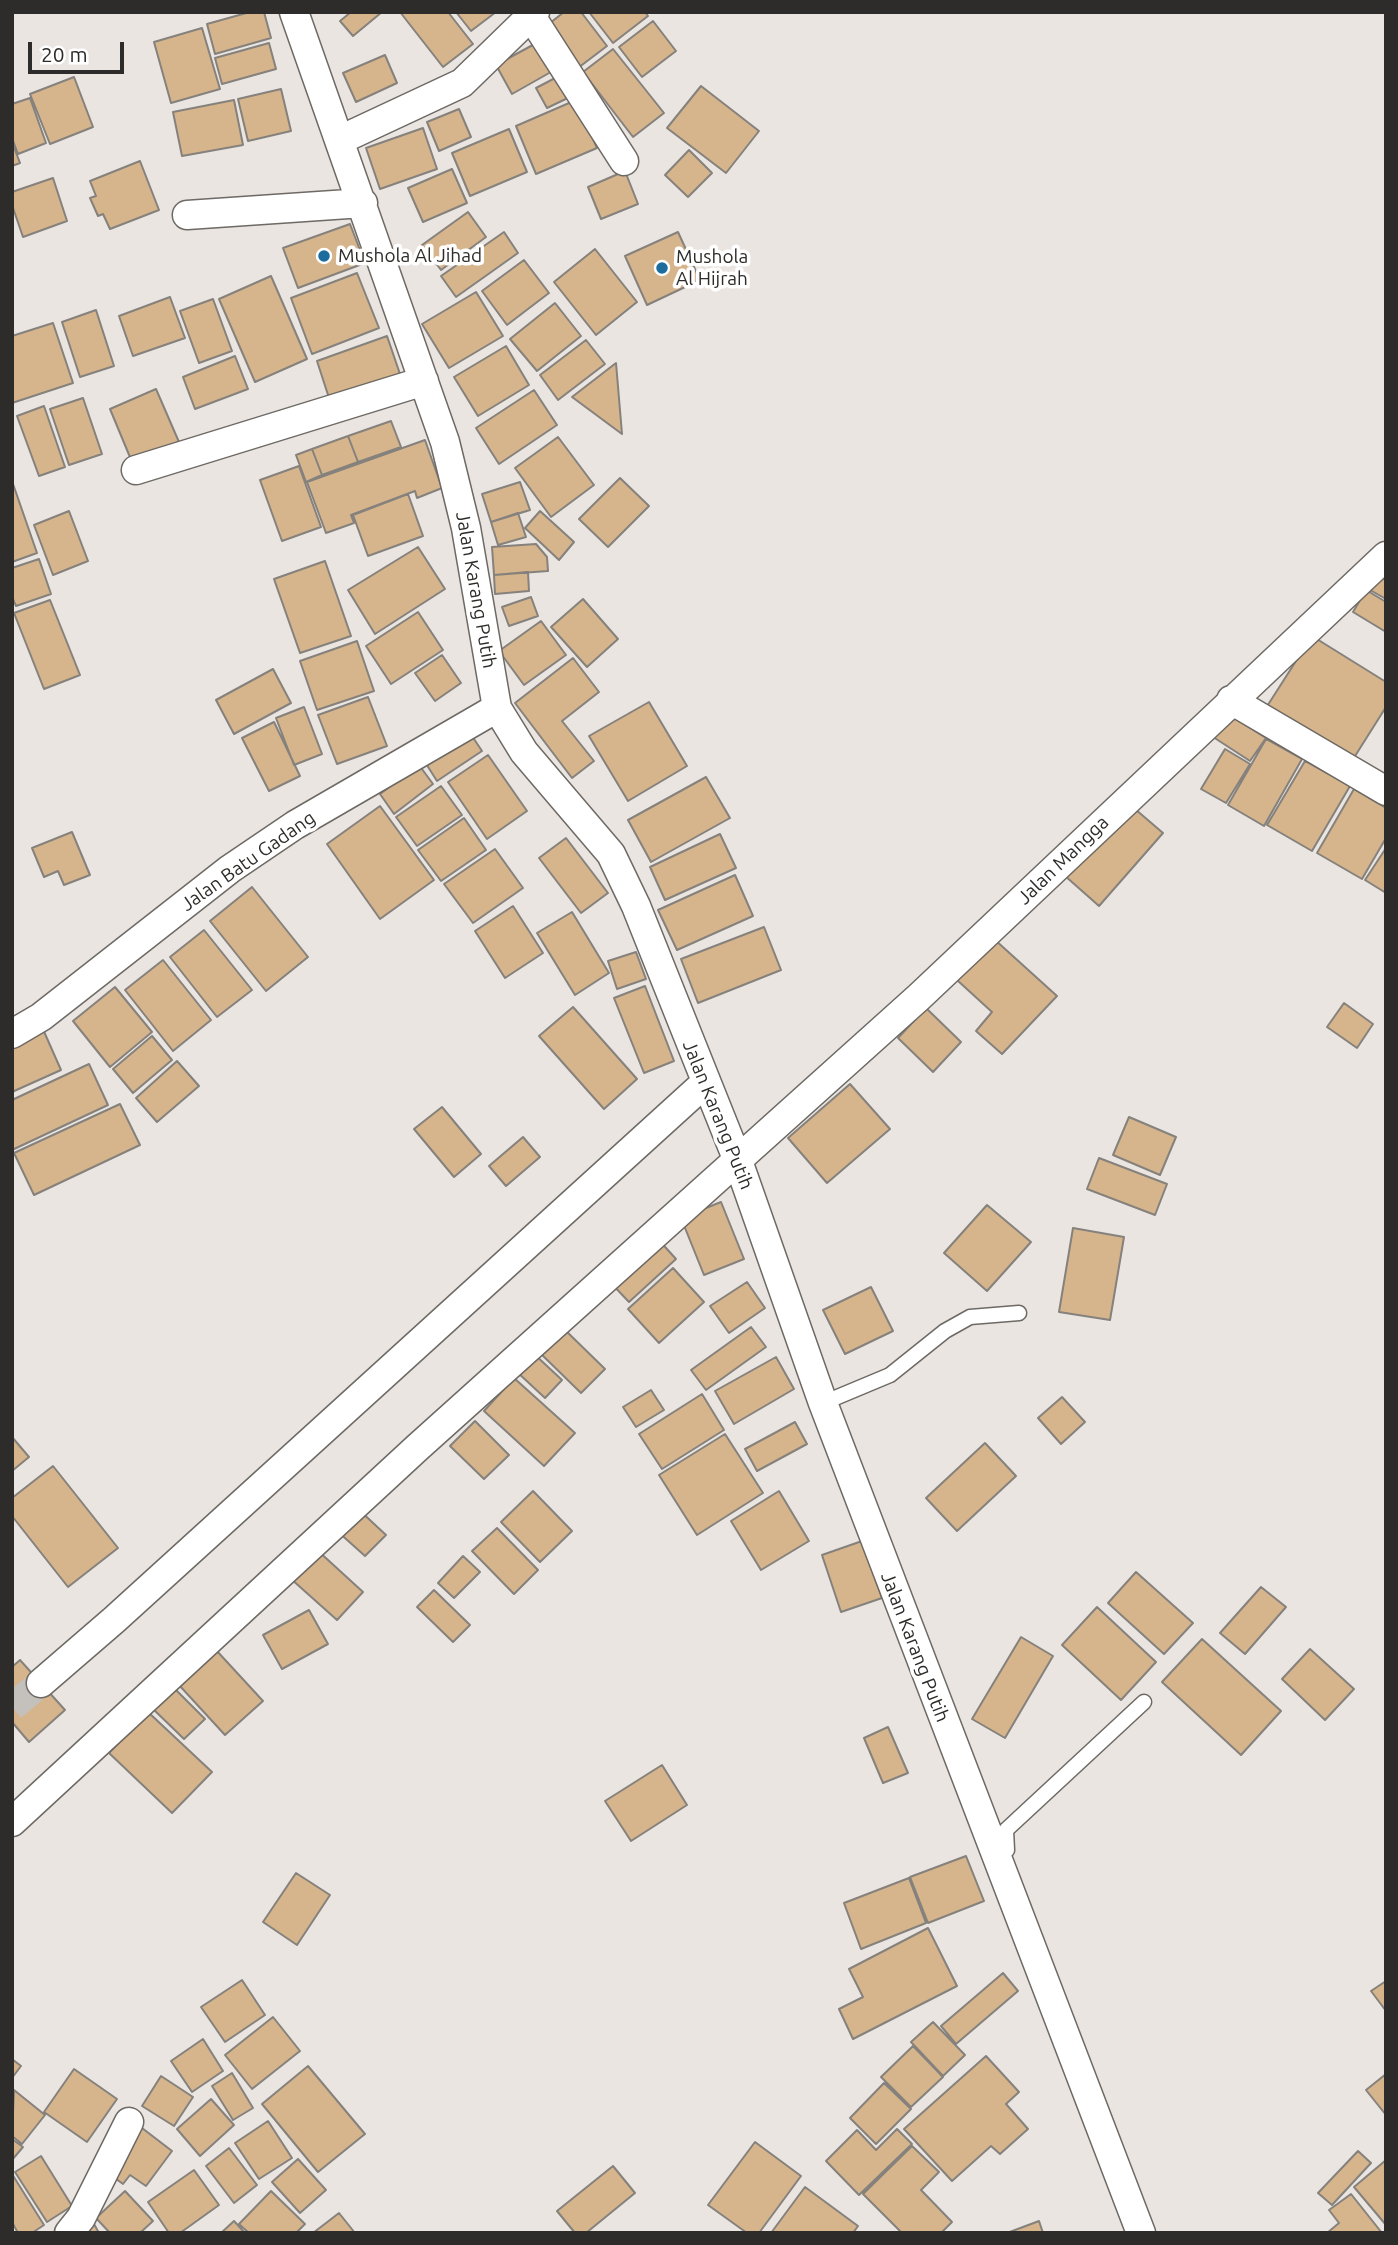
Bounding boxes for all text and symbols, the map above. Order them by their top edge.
scale bar [32,28,128,72]
text: 20 m [41,42,88,66]
place label: Mushola Al Jihad [338,245,482,267]
place label: Mushola Al Hijrah [676,246,748,290]
marker: Mushola Al Jihad [316,248,332,264]
marker: Mushola Al Hijrah [654,260,670,276]
street label: Jalan Karang Putih [451,510,501,670]
street label: Jalan Batu Gadang [176,806,320,916]
street label: Jalan Mangga [1013,811,1113,909]
street label: Jalan Karang Putih [678,1037,758,1193]
street label: Jalan Karang Putih [876,1569,954,1725]

